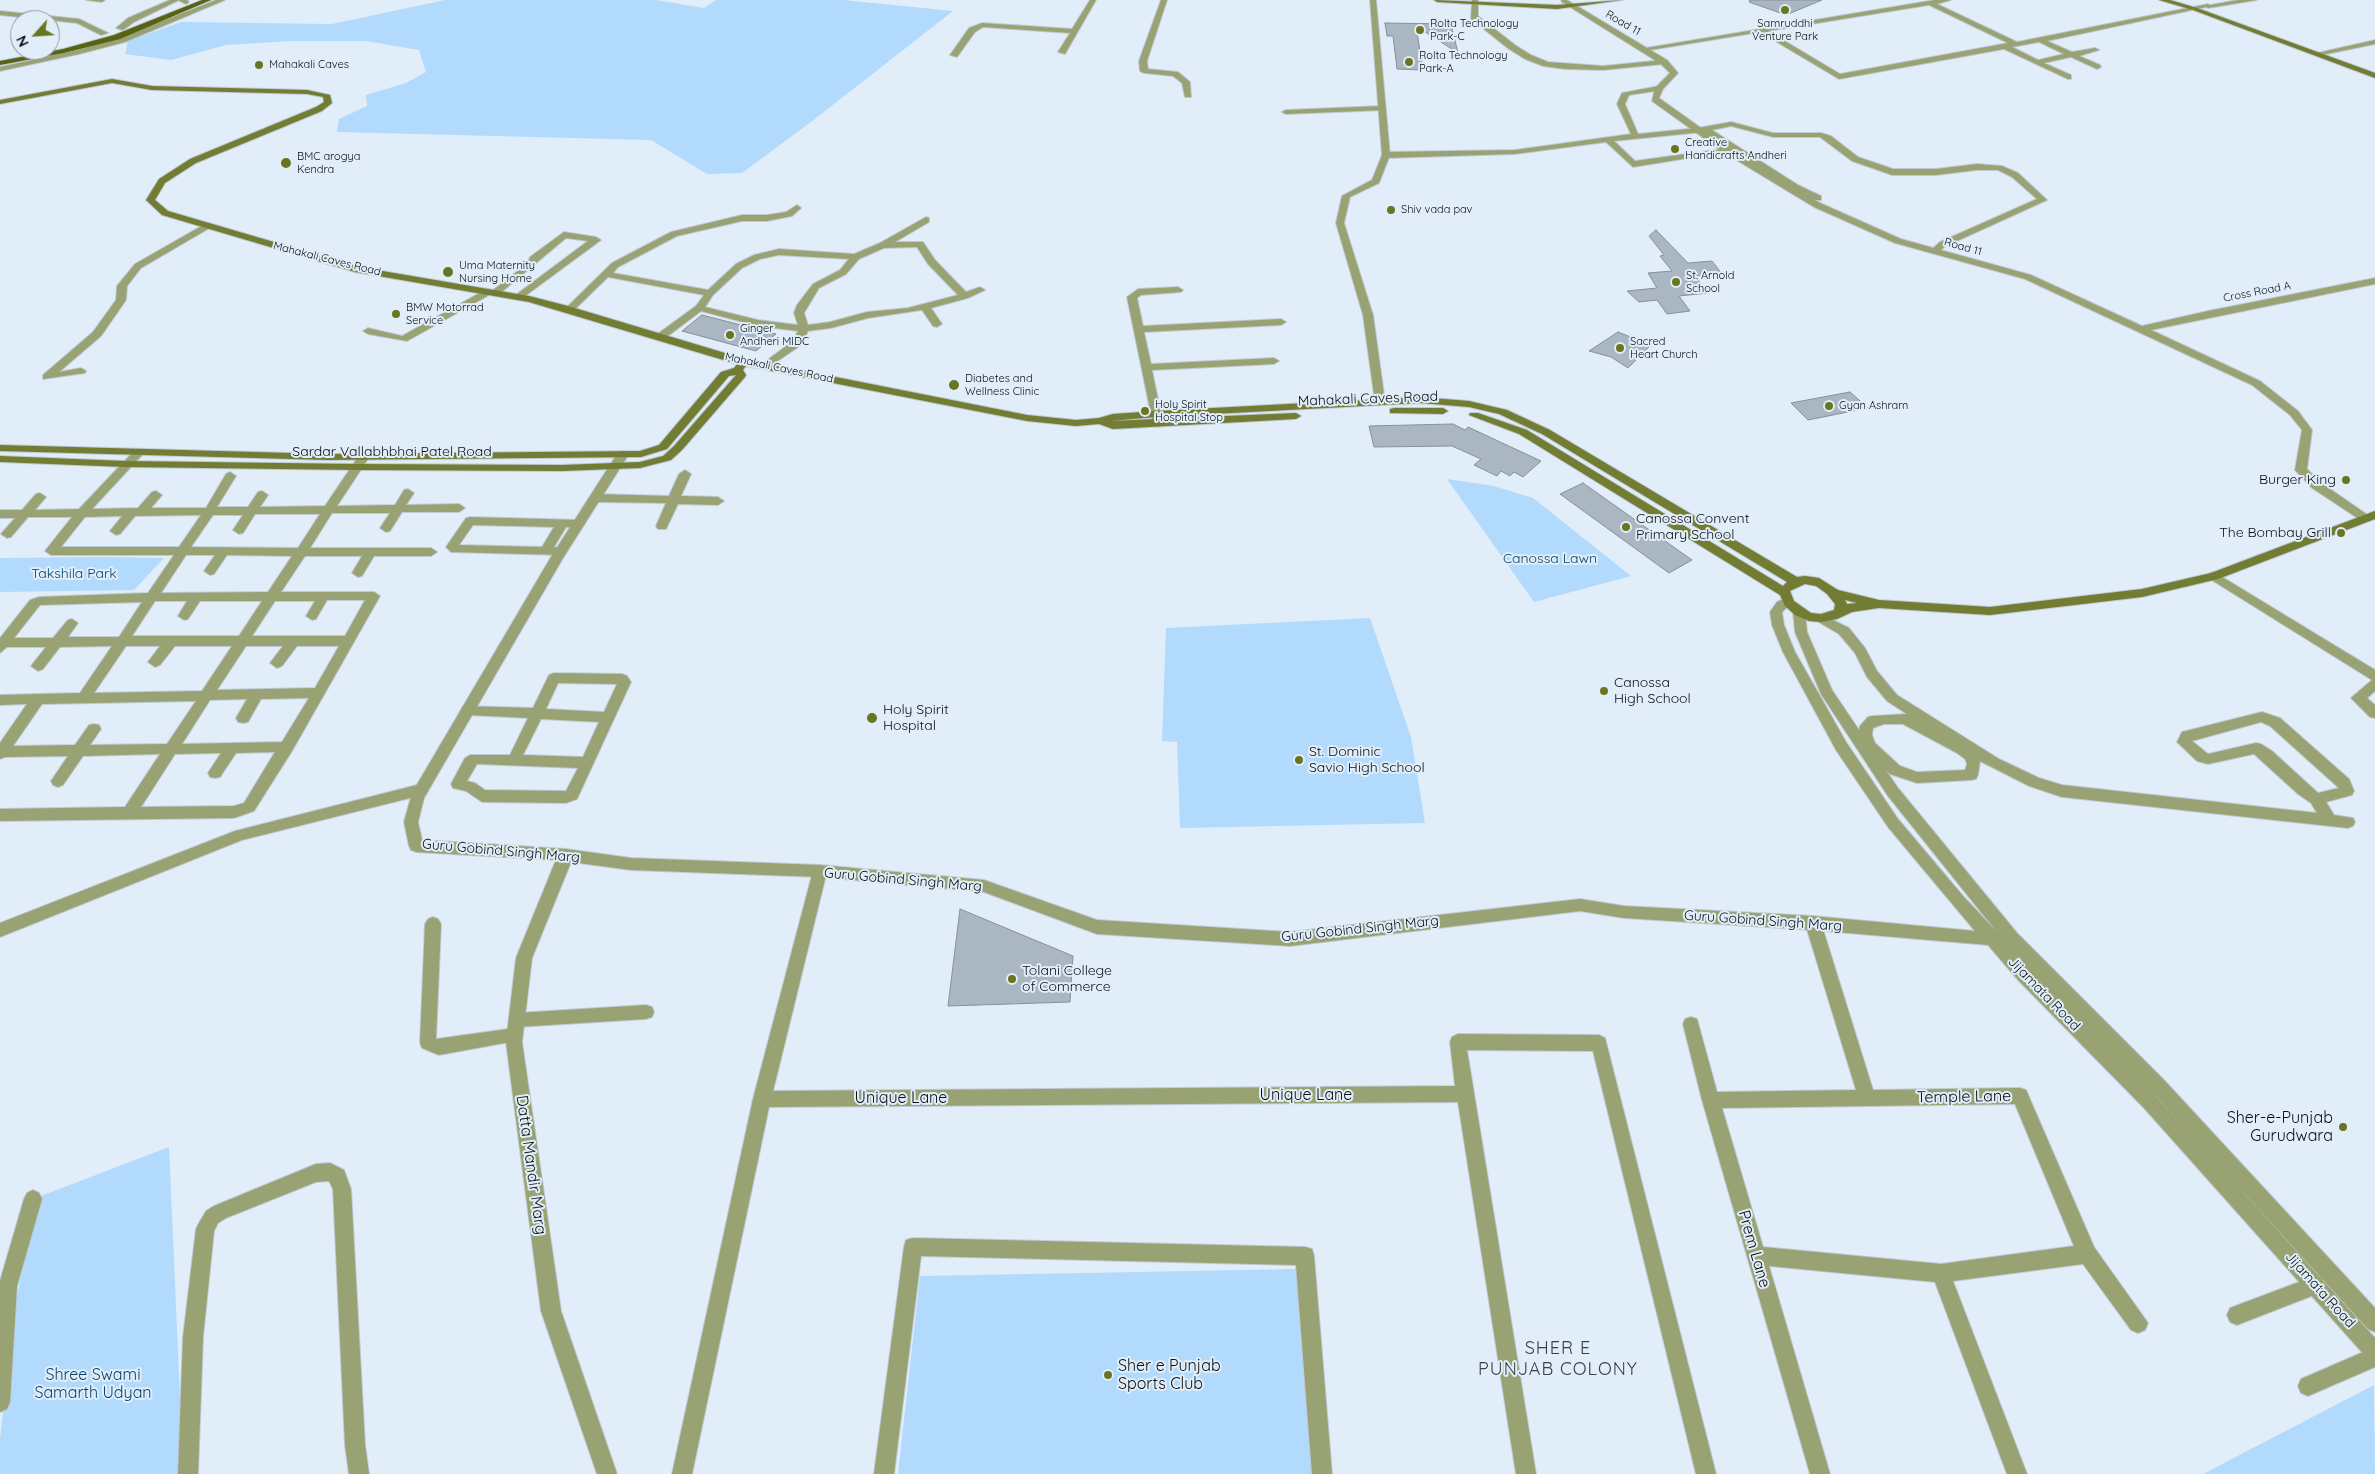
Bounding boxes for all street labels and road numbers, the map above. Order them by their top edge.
street label: Road 11 [1603,8,1643,38]
street label: Road 11 [1943,235,1983,259]
street label: Mahakali Caves Road [272,239,382,279]
street label: Cross Road A [2222,279,2292,305]
street label: Mahakali Caves Road [724,350,834,386]
street label: Mahakali Caves Road [1298,388,1438,410]
street label: Sardar Vallabhbhai Patel Road [292,444,492,460]
street label: Guru Gobind Singh Marg [421,836,581,866]
street label: Guru Gobind Singh Marg [823,865,983,895]
street label: Guru Gobind Singh Marg [1683,907,1843,935]
street label: Guru Gobind Singh Marg [1280,912,1440,946]
street label: Jijamata Road [2005,954,2083,1034]
street label: Unique Lane [1260,1085,1352,1105]
street label: Temple Lane [1917,1087,2011,1107]
street label: Unique Lane [855,1088,947,1108]
street label: Datta Mandir Marg [512,1094,550,1236]
street label: Prem Lane [1734,1208,1774,1290]
street label: Jijamata Road [2282,1249,2358,1331]

